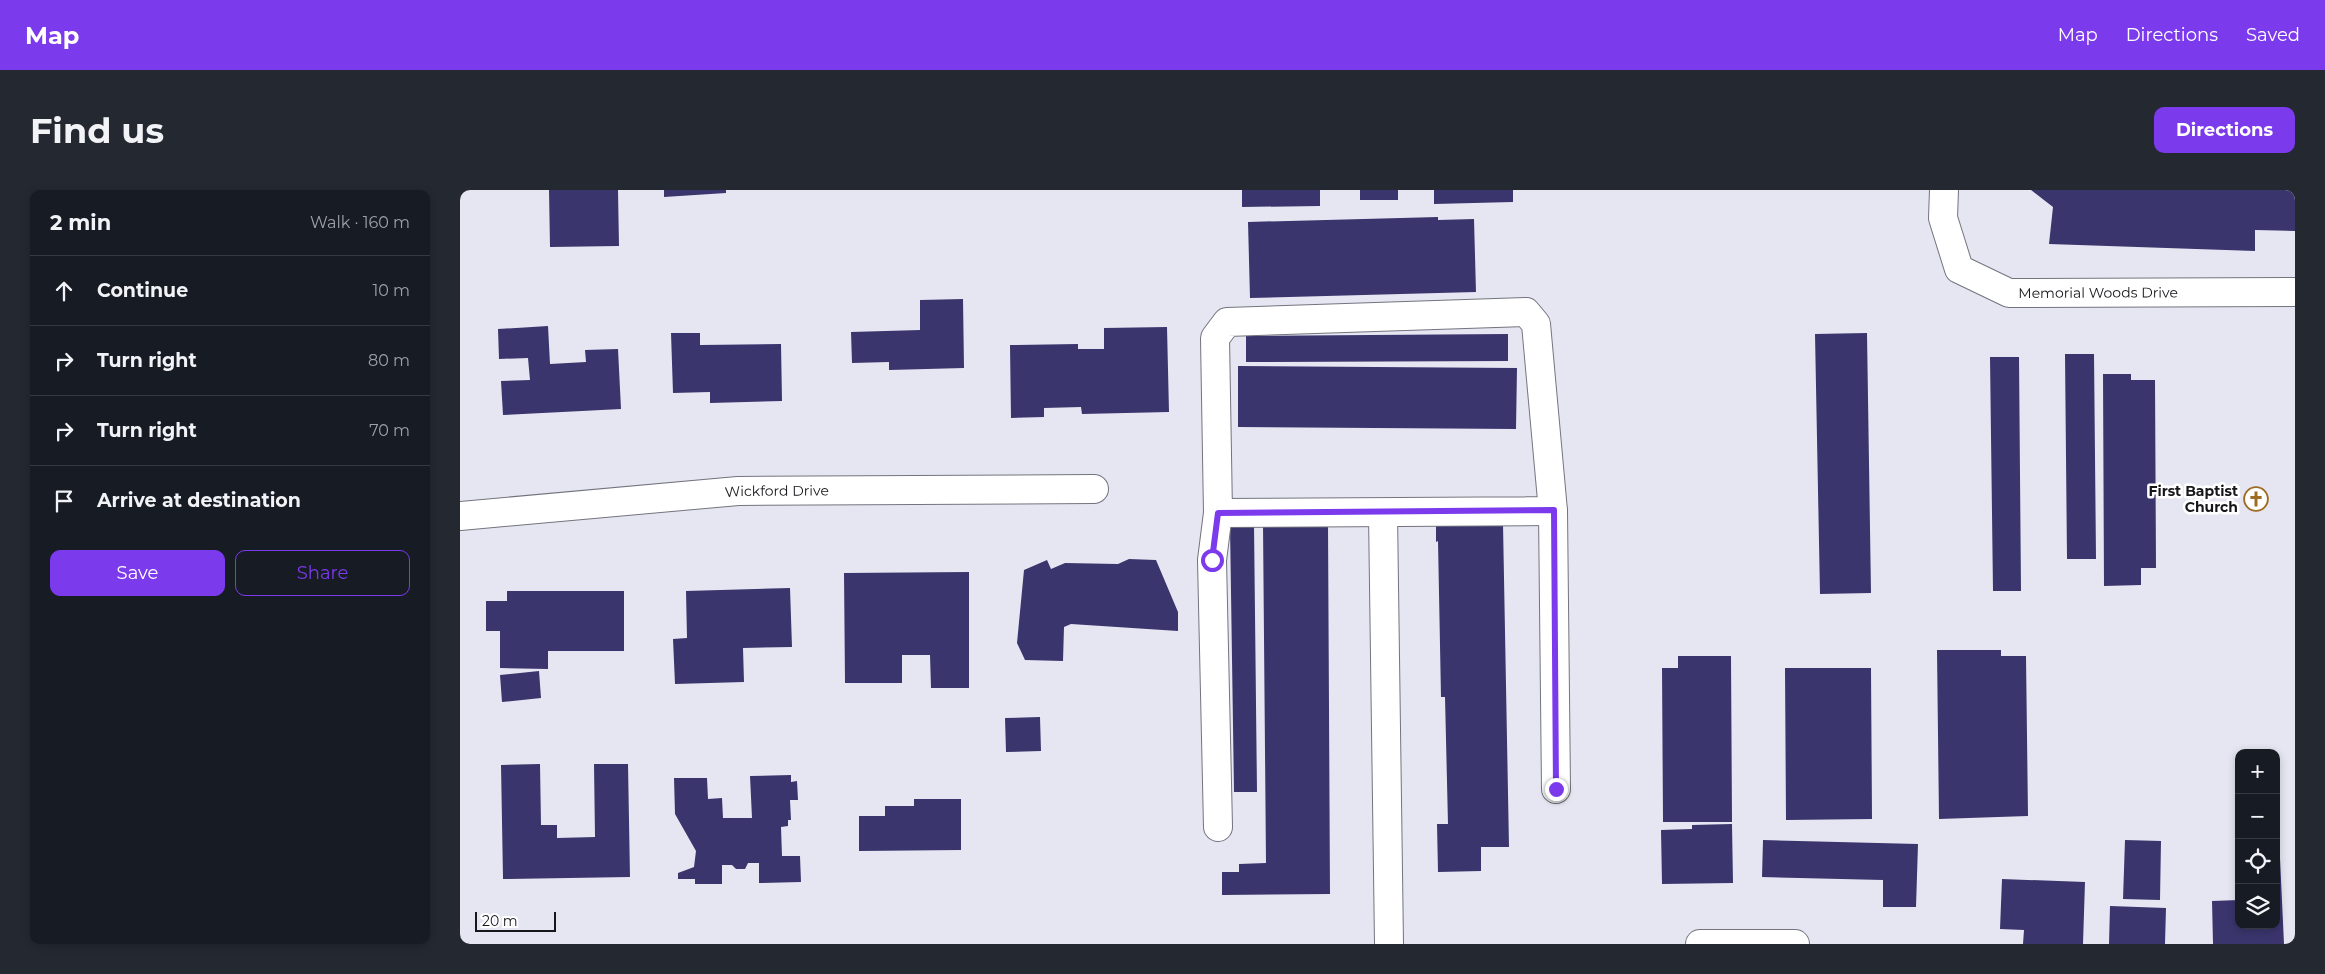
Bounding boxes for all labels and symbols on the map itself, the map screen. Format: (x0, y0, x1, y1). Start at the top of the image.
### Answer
street label: Memorial Woods Drive (2018, 283, 2178, 302)
street label: Wickford Drive (724, 481, 829, 501)
place label: First Baptist Church (2148, 482, 2238, 516)
church icon: First Baptist Church (2243, 486, 2269, 512)
route start (1201, 549, 1224, 572)
route end (1545, 778, 1568, 801)
scale bar (475, 909, 556, 932)

